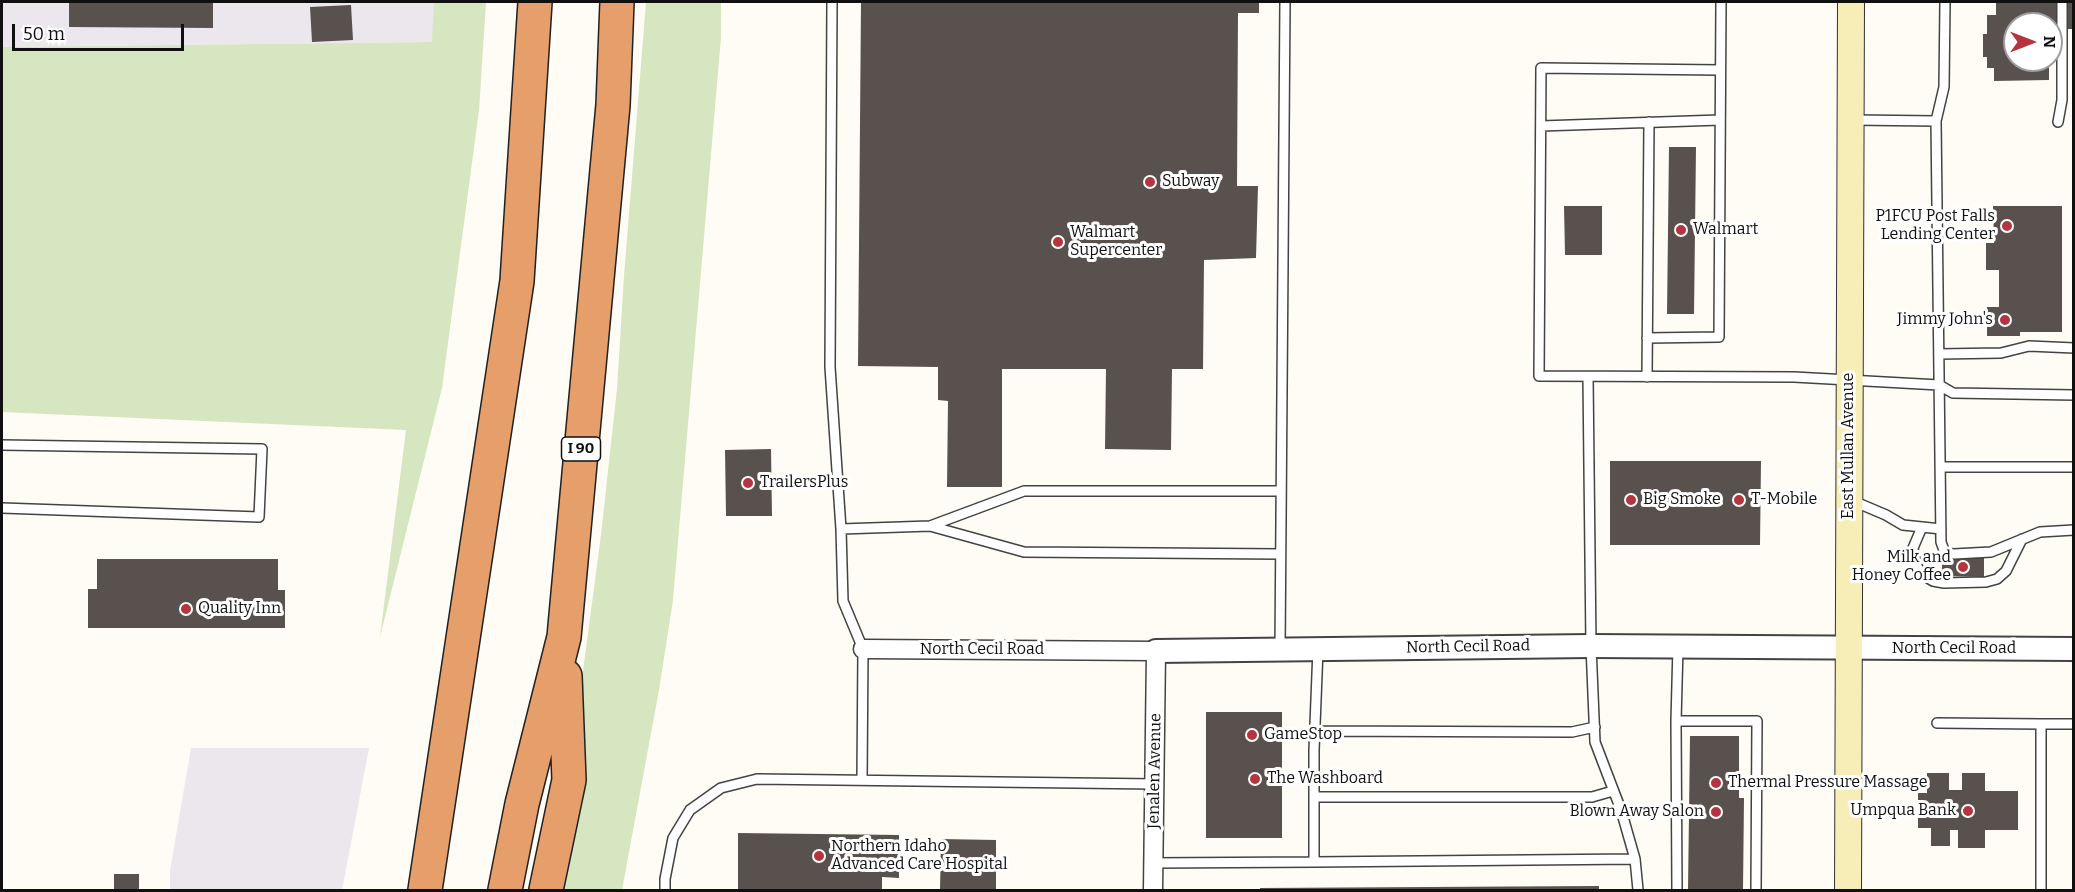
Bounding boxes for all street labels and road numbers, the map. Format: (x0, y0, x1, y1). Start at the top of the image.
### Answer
street label: East Mullan Avenue (1839, 373, 1859, 519)
road number: I 90 (562, 437, 600, 461)
street label: North Cecil Road (1406, 636, 1530, 658)
street label: North Cecil Road (1892, 639, 2016, 659)
street label: North Cecil Road (920, 640, 1044, 660)
street label: Jenalen Avenue (1144, 713, 1166, 829)

